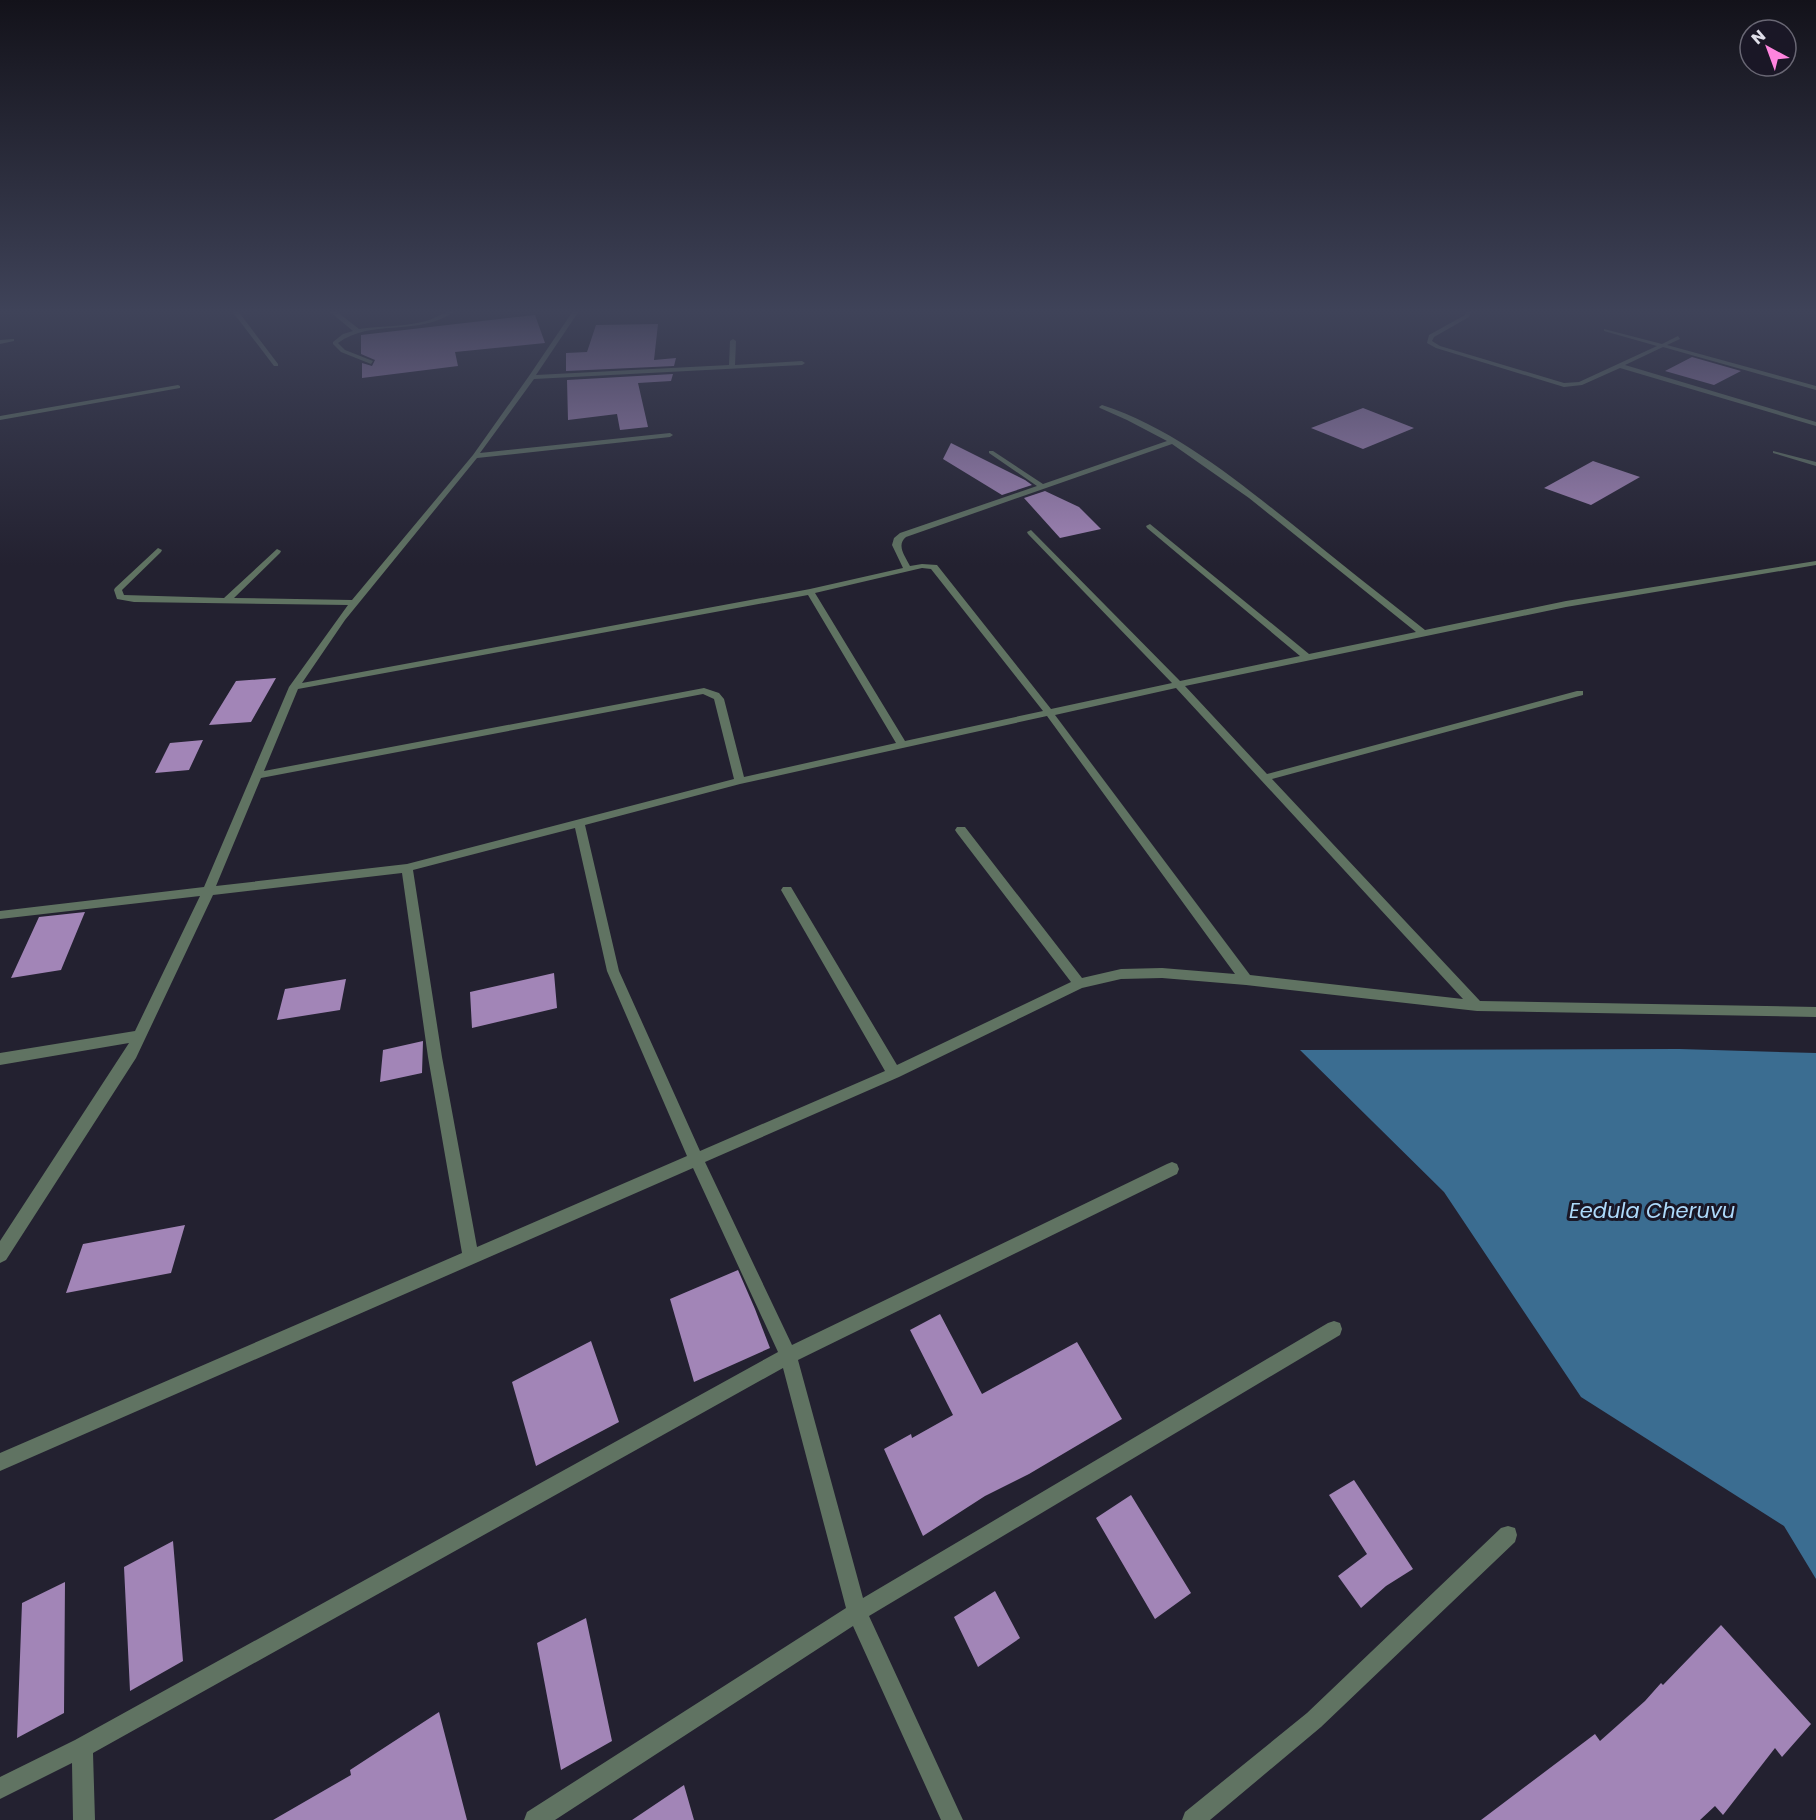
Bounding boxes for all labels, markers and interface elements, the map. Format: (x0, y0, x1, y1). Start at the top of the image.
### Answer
north arrow (1738, 18, 1798, 78)
text: N (1746, 24, 1771, 50)
water label: Eedula Cheruvu (1569, 1196, 1735, 1225)

